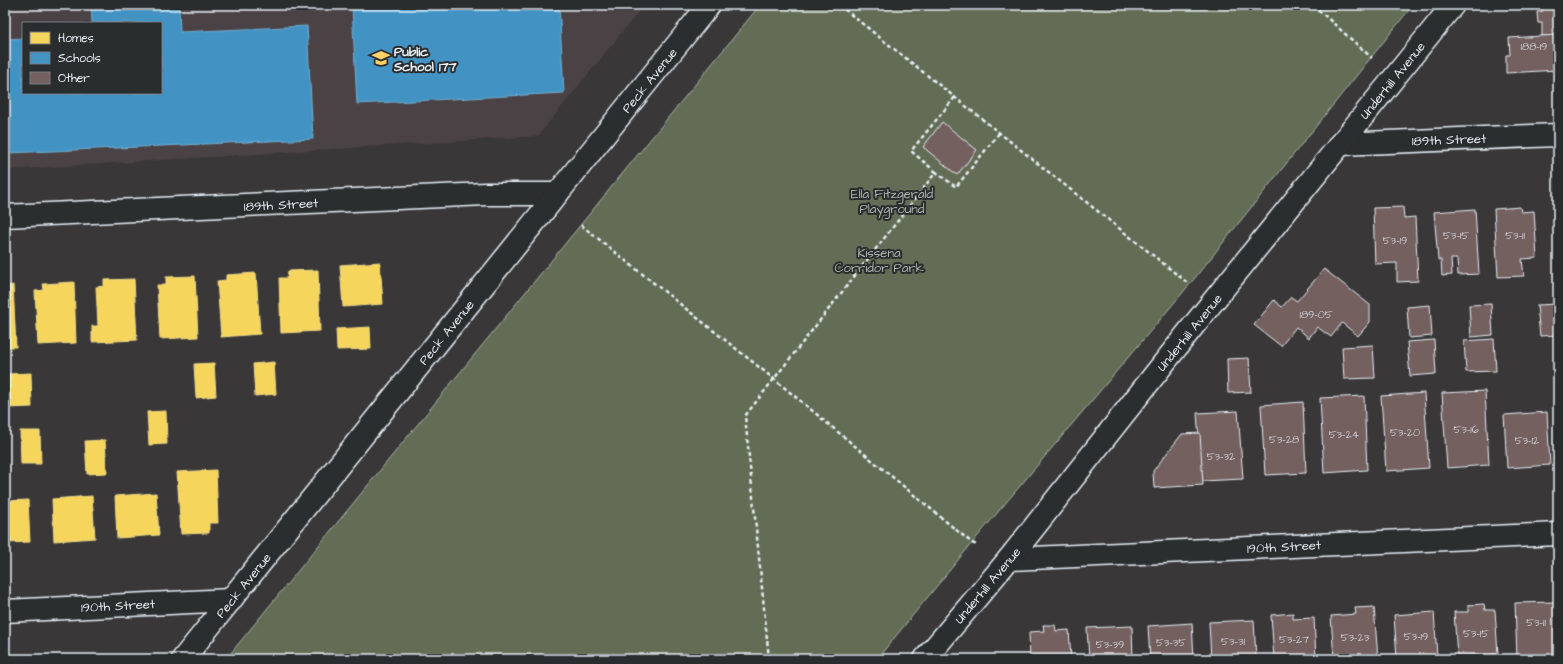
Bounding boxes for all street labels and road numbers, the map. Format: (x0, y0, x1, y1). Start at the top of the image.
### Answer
street label: Underhill Avenue (1356, 38, 1430, 123)
street label: Peck Avenue (618, 44, 682, 117)
street label: 189th Street (1411, 130, 1487, 150)
street label: 189th Street (243, 194, 319, 216)
street label: Underhill Avenue (1153, 290, 1227, 375)
street label: Peck Avenue (415, 296, 479, 369)
street label: 190th Street (1246, 536, 1322, 558)
street label: Underhill Avenue (950, 544, 1025, 628)
street label: Peck Avenue (212, 549, 276, 622)
street label: 190th Street (80, 595, 156, 617)

